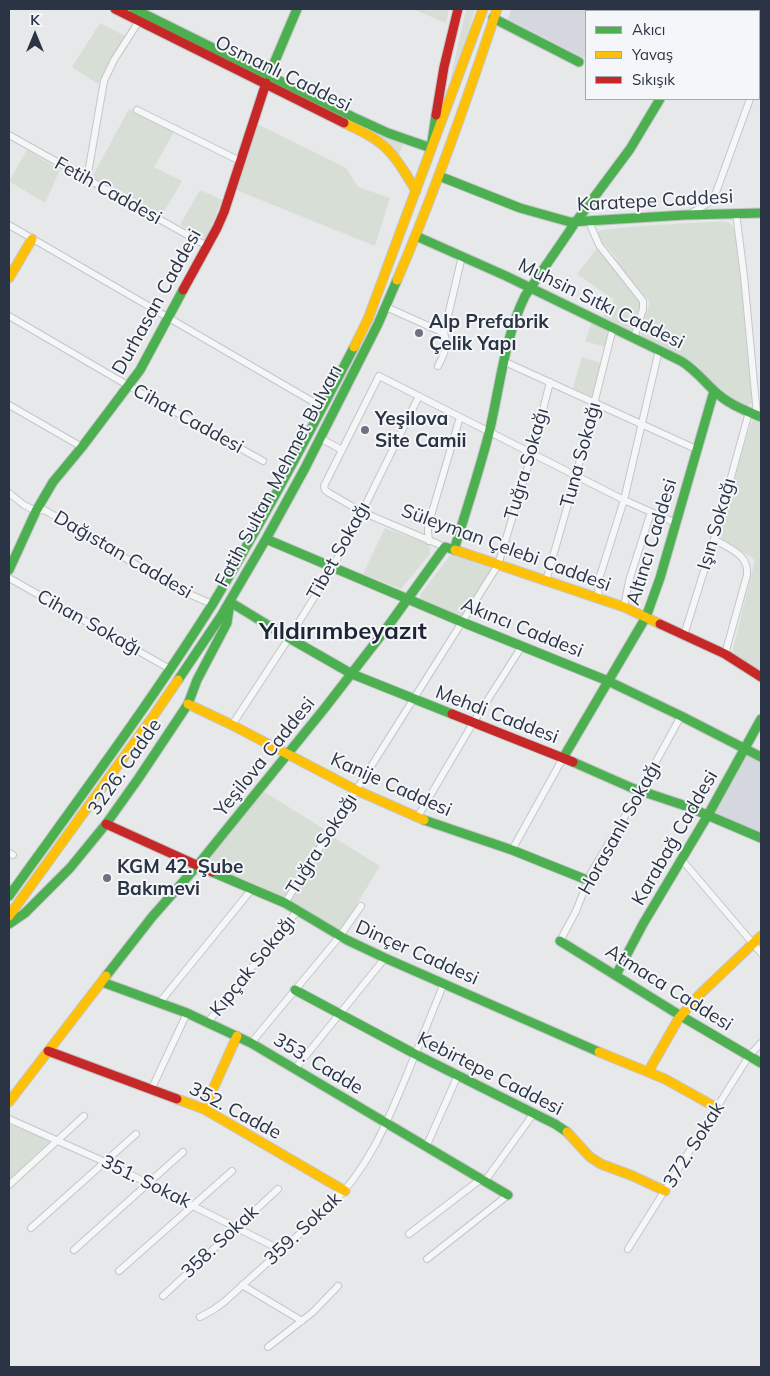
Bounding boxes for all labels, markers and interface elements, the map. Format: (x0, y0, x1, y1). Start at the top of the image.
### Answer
north arrow (10, 10, 60, 60)
legend (585, 10, 760, 100)
text: K (30, 11, 40, 29)
text: Akıcı (632, 20, 665, 39)
street label: Osmanlı Caddesi (211, 31, 355, 117)
text: Yavaş (632, 45, 673, 64)
text: Sıkışık (632, 70, 675, 89)
street label: Fetih Caddesi (50, 152, 166, 230)
street label: Karatepe Caddesi (576, 186, 734, 216)
street label: Durhasan Caddesi (108, 225, 206, 379)
street label: Muhsin Sıtkı Caddesi (514, 254, 688, 354)
place label: Alp Prefabrik Çelik Yapı (429, 311, 549, 355)
marker: Alp Prefabrik Çelik Yapı (413, 327, 425, 339)
street label: Fatih Sultan Mehmet Bulvarı (211, 361, 347, 591)
street label: Cihat Caddesi (129, 379, 247, 459)
street label: Tuna Sokağı (556, 400, 606, 510)
street label: Tuğra Sokağı (500, 405, 554, 523)
place label: Yeşilova Site Camii (375, 408, 466, 452)
marker: Yeşilova Site Camii (359, 424, 371, 436)
street label: Işın Sokağı (693, 475, 741, 573)
street label: Altıncı Caddesi (622, 476, 682, 608)
street label: Tibet Sokağı (303, 498, 375, 604)
street label: Süleyman Çelebi Caddesi (398, 499, 614, 597)
street label: Dağıstan Caddesi (50, 506, 196, 604)
street label: Cihan Sokağı (33, 585, 145, 661)
street label: Akıncı Caddesi (458, 593, 586, 663)
district label: Yıldırımbeyazıt (259, 618, 427, 646)
street label: Mehdi Caddesi (432, 681, 562, 749)
street label: Yeşilova Caddesi (210, 693, 320, 821)
street label: 3226. Cadde (84, 715, 166, 819)
street label: Kanije Caddesi (327, 748, 455, 822)
street label: Horasanlı Sokağı (574, 757, 666, 899)
street label: Karabağ Caddesi (627, 766, 723, 910)
street label: Tuğra Sokağı (282, 789, 362, 899)
place label: KGM 42. Şube Bakımevi (117, 856, 243, 900)
marker: KGM 42. Şube Bakımevi (101, 872, 113, 884)
street label: Kıpçak Sokağı (205, 911, 301, 1021)
street label: Dinçer Caddesi (352, 916, 482, 990)
street label: Atmaca Caddesi (601, 940, 737, 1036)
street label: Kebirtepe Caddesi (413, 1027, 567, 1121)
street label: 353. Cadde (269, 1028, 367, 1100)
street label: 352. Cadde (185, 1077, 285, 1145)
street label: 372. Sokak (659, 1098, 729, 1192)
street label: 351. Sokak (97, 1150, 195, 1214)
street label: 359. Sokak (260, 1188, 346, 1270)
street label: 358. Sokak (177, 1201, 263, 1283)

